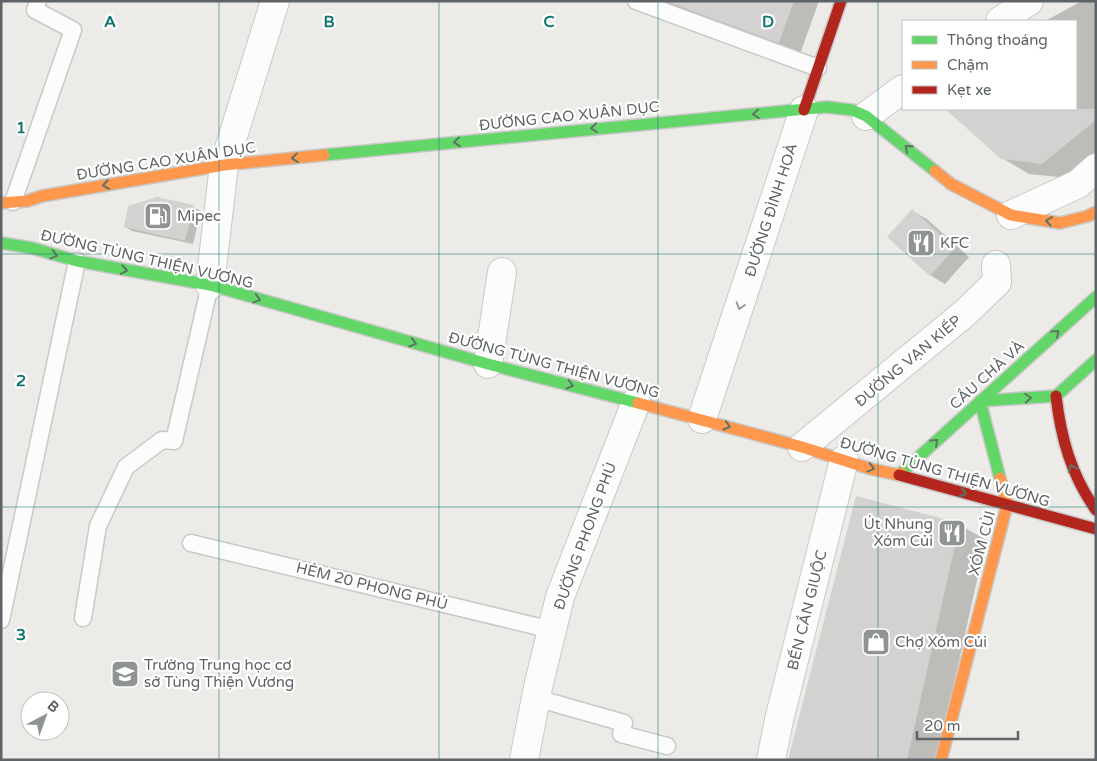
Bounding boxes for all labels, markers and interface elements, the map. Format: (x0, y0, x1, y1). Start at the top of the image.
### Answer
text: A (104, 12, 116, 32)
text: B (323, 12, 335, 32)
text: C (543, 12, 555, 32)
text: D (762, 12, 774, 32)
legend (902, 20, 1077, 110)
text: Thông thoáng (947, 31, 1048, 49)
text: Chậm (947, 56, 989, 74)
text: Kẹt xe (947, 81, 992, 99)
street label: ĐƯỜNG CAO XUÂN DỤC (478, 98, 660, 134)
one-way arrow (751, 108, 759, 119)
text: 1 (16, 118, 26, 138)
one-way arrow (590, 123, 598, 134)
one-way arrow (452, 136, 460, 147)
street label: ĐƯỜNG CAO XUÂN DỤC (75, 138, 257, 184)
street label: ĐƯỜNG ĐÌNH HOÀ (741, 141, 801, 279)
one-way arrow (905, 145, 914, 154)
one-way arrow (291, 152, 299, 163)
one-way arrow (102, 180, 111, 190)
fuel station icon: Mipec (143, 201, 173, 231)
place label: Mipec (177, 207, 221, 225)
one-way arrow (1045, 217, 1054, 227)
street label: ĐƯỜNG TÙNG THIỆN VƯƠNG (39, 226, 255, 292)
restaurant icon: KFC (906, 228, 936, 258)
place label: KFC (940, 234, 969, 252)
one-way arrow (50, 249, 58, 259)
one-way arrow (120, 264, 129, 274)
one-way arrow (252, 293, 260, 303)
one-way arrow (735, 302, 745, 310)
street label: ĐƯỜNG VẠN KIẾP (851, 311, 965, 411)
street label: ĐƯỜNG TÙNG THIỆN VƯƠNG (447, 328, 661, 402)
one-way arrow (1050, 330, 1059, 339)
street label: CẦU CHÀ VÀ (945, 336, 1028, 413)
one-way arrow (409, 337, 418, 348)
text: 2 (16, 371, 26, 391)
one-way arrow (566, 379, 575, 390)
one-way arrow (1025, 393, 1033, 404)
one-way arrow (723, 421, 731, 431)
street label: ĐƯỜNG TÙNG THIỆN VƯƠNG (838, 433, 1052, 511)
one-way arrow (930, 439, 939, 448)
street label: ĐƯỜNG PHONG PHÚ (550, 460, 620, 612)
one-way arrow (867, 463, 875, 473)
one-way arrow (1067, 464, 1078, 473)
one-way arrow (958, 487, 966, 497)
street label: XÓM CỦI (965, 509, 999, 577)
place label: Út Nhung Xóm Củi (863, 515, 933, 550)
restaurant icon: Út Nhung Xóm Củi (937, 518, 967, 548)
street label: BẾN CẦN GIUỘC (782, 548, 831, 672)
street label: HẺM 20 PHONG PHÚ (294, 558, 450, 614)
text: 3 (16, 625, 26, 645)
shop icon: Chợ Xóm Củi (861, 627, 891, 657)
place label: Chợ Xóm Củi (895, 633, 987, 651)
place label: Trường Trung học cơ sở Tùng Thiện Vương (144, 656, 294, 691)
school or university icon: Trường Trung học cơ sở Tùng Thiện Vương (110, 659, 140, 689)
north arrow (20, 691, 70, 741)
text: B (44, 697, 63, 716)
scale bar (917, 708, 1018, 740)
text: 20 m (924, 717, 961, 735)

